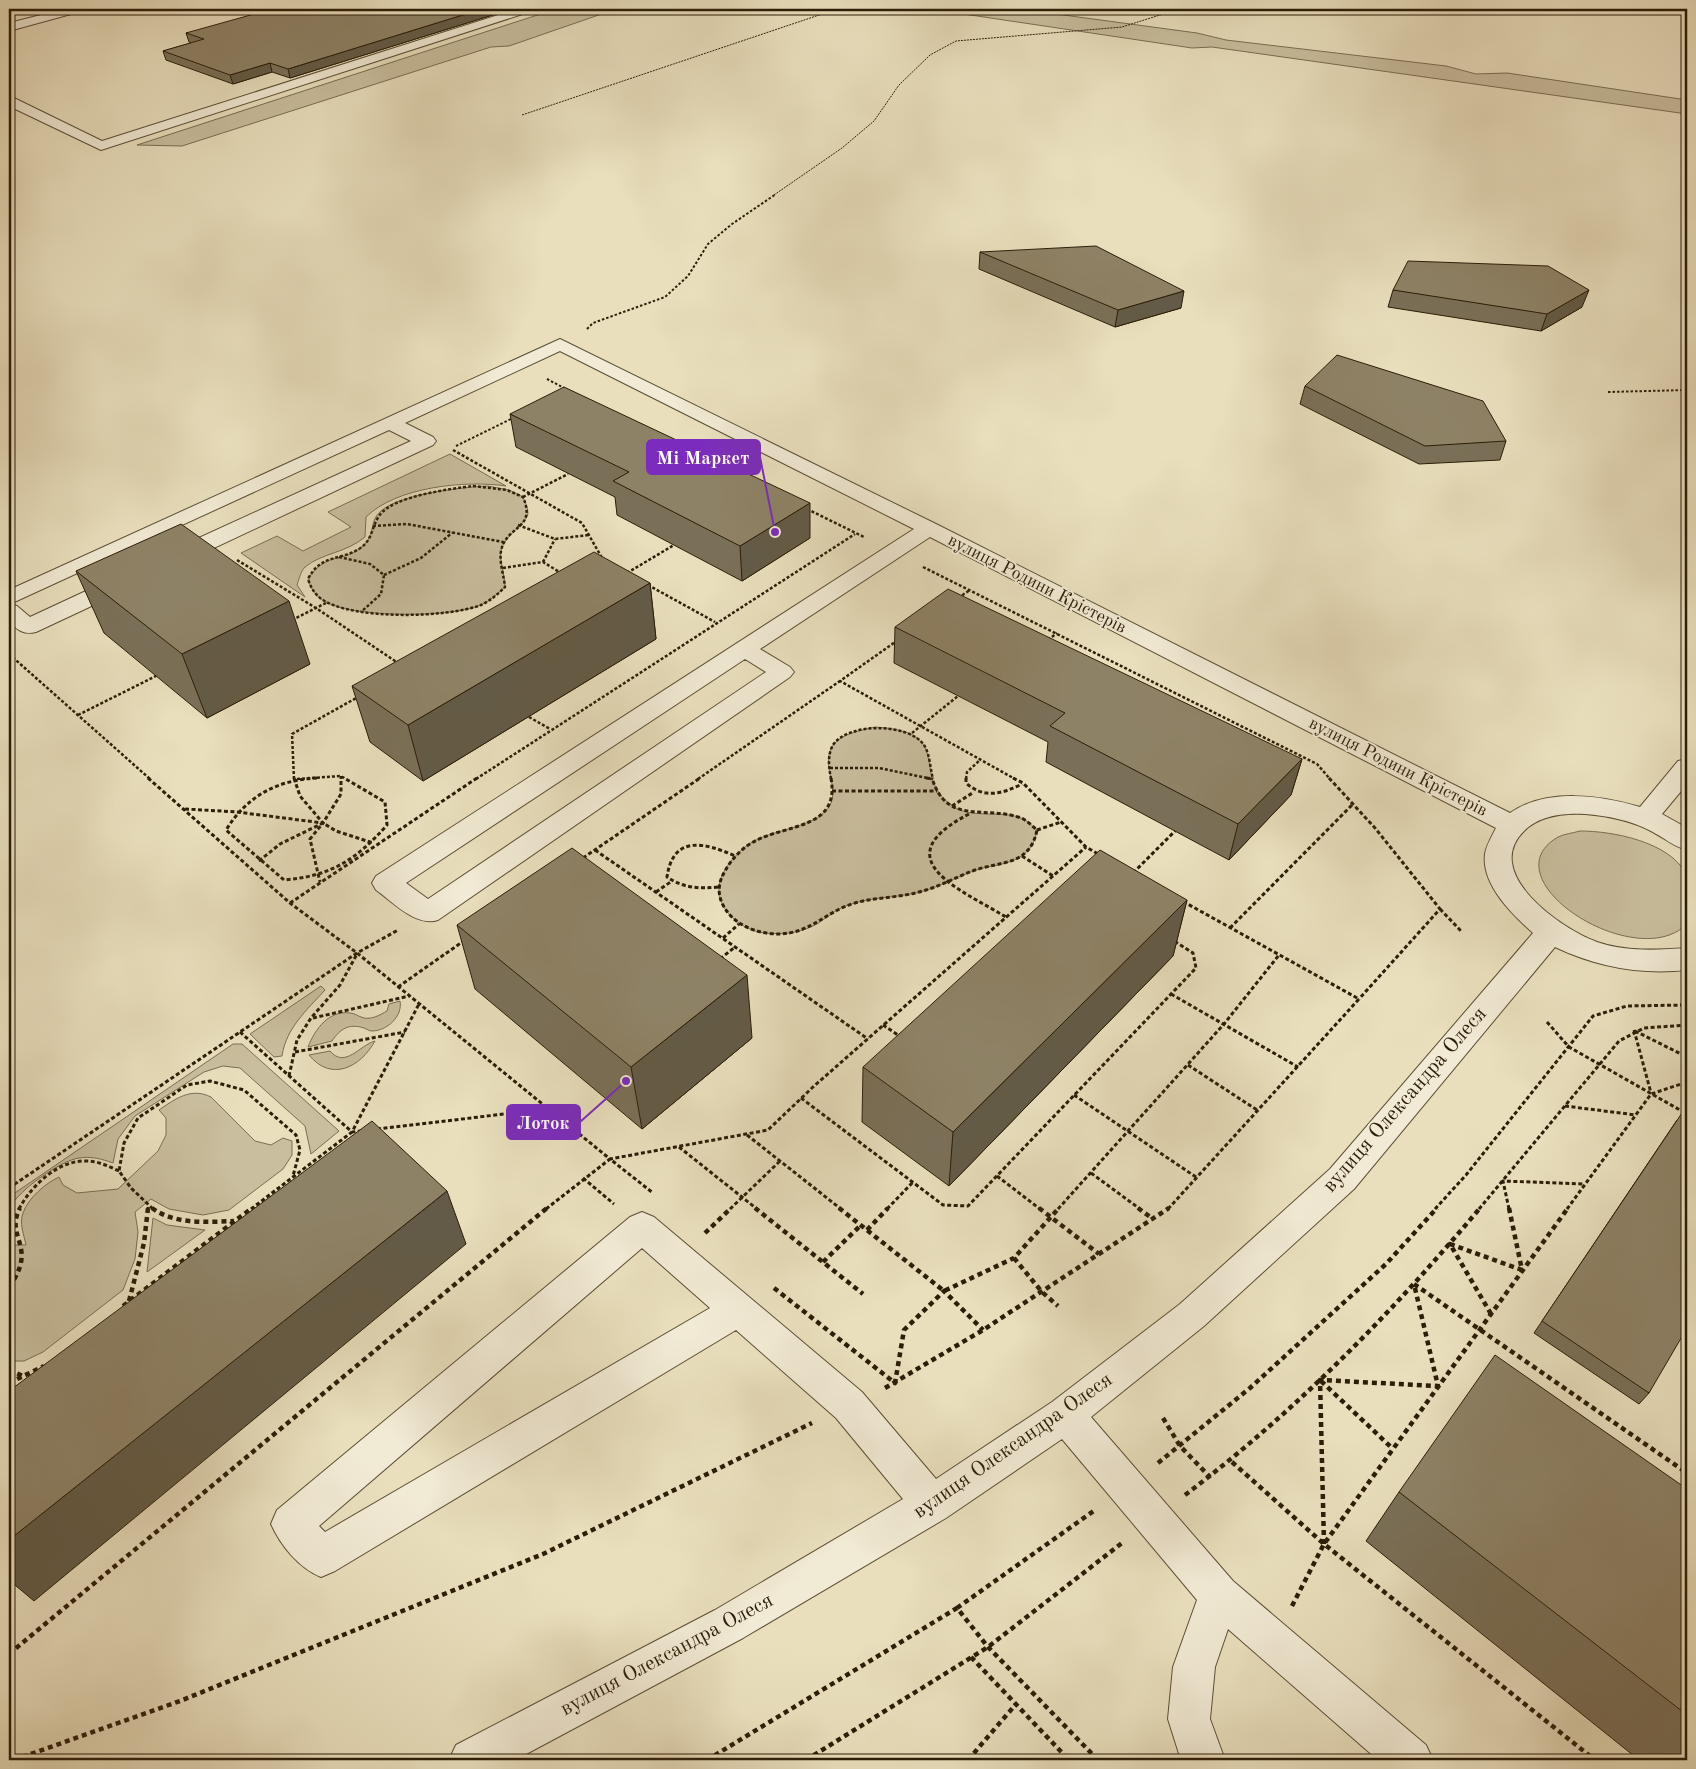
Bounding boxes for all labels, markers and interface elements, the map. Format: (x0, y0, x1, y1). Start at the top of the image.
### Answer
callout: Мі Маркет (647, 440, 760, 474)
text: Мі Маркет (657, 450, 749, 469)
street label: вулиця Родини Крістерів (945, 531, 1129, 637)
street label: вулиця Родини Крістерів (1306, 714, 1490, 820)
street label: вулиця Олександра Олеся (1319, 1003, 1491, 1197)
callout: Лоток (507, 1105, 580, 1139)
text: Лоток (516, 1115, 570, 1134)
street label: вулиця Олександра Олеся (910, 1369, 1116, 1523)
street label: вулиця Олександра Олеся (557, 1590, 777, 1720)

